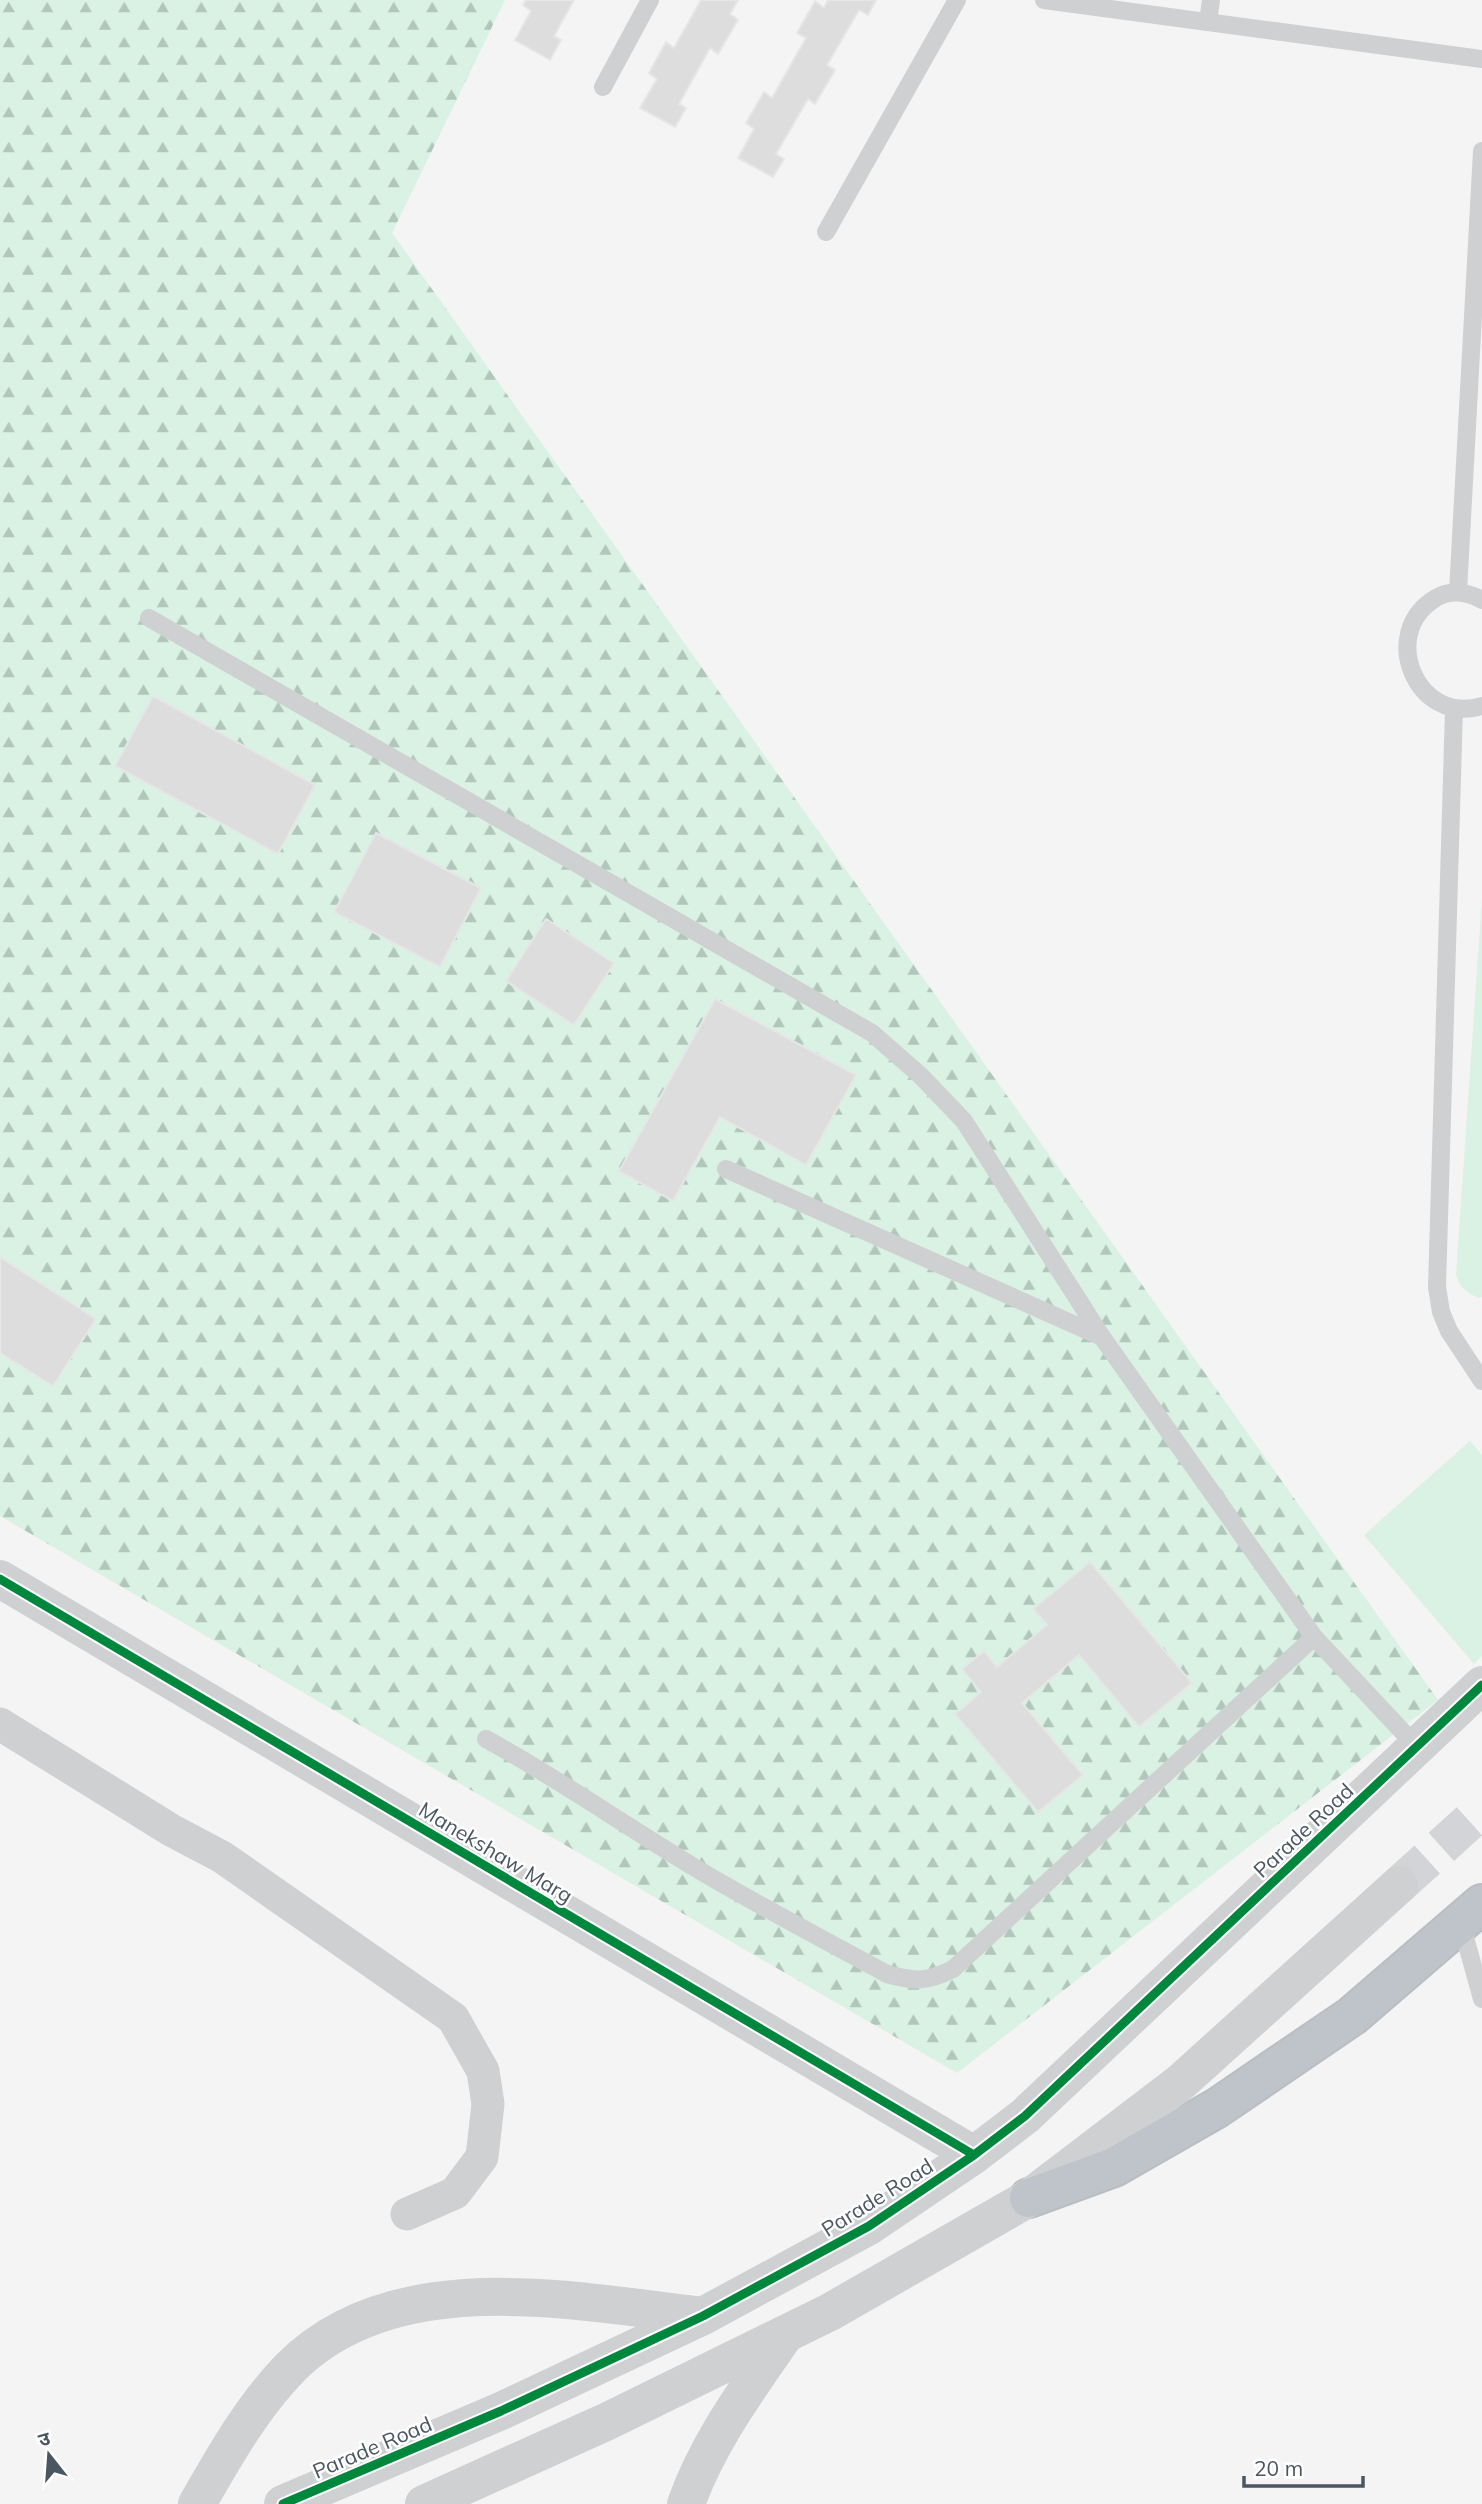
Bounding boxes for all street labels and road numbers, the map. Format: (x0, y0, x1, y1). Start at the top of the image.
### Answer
street label: Parade Road (1248, 1777, 1358, 1883)
street label: Manekshaw Marg (414, 1796, 578, 1908)
street label: Parade Road (816, 2152, 938, 2242)
street label: Parade Road (309, 2410, 435, 2484)

